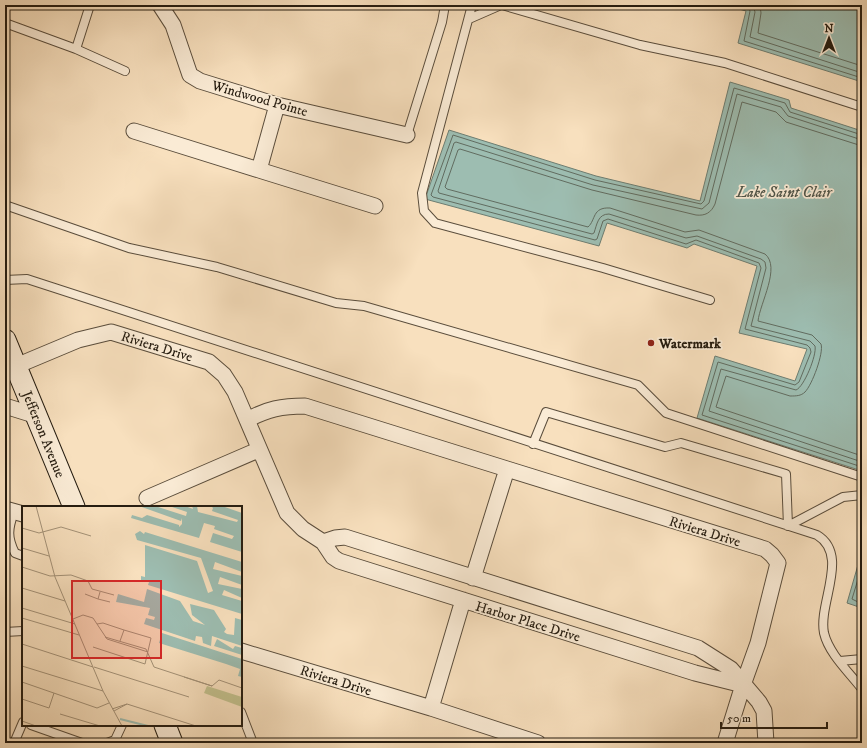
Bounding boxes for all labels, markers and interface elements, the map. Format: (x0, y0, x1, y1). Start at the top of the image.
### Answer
north arrow (809, 18, 849, 58)
text: N (824, 22, 834, 36)
street label: Windwood Pointe (209, 76, 310, 121)
water label: Lake Saint Clair (735, 183, 833, 202)
street label: Riviera Drive (119, 328, 195, 366)
place label: Watermark (658, 335, 722, 353)
marker: Watermark (646, 338, 656, 348)
street label: Jefferson Avenue (17, 386, 69, 481)
inset map (22, 506, 242, 726)
street label: Riviera Drive (667, 513, 743, 551)
street label: Harbor Place Drive (473, 597, 582, 647)
street label: Riviera Drive (298, 662, 374, 700)
scale bar (721, 704, 827, 730)
text: 50 m (727, 711, 751, 726)

